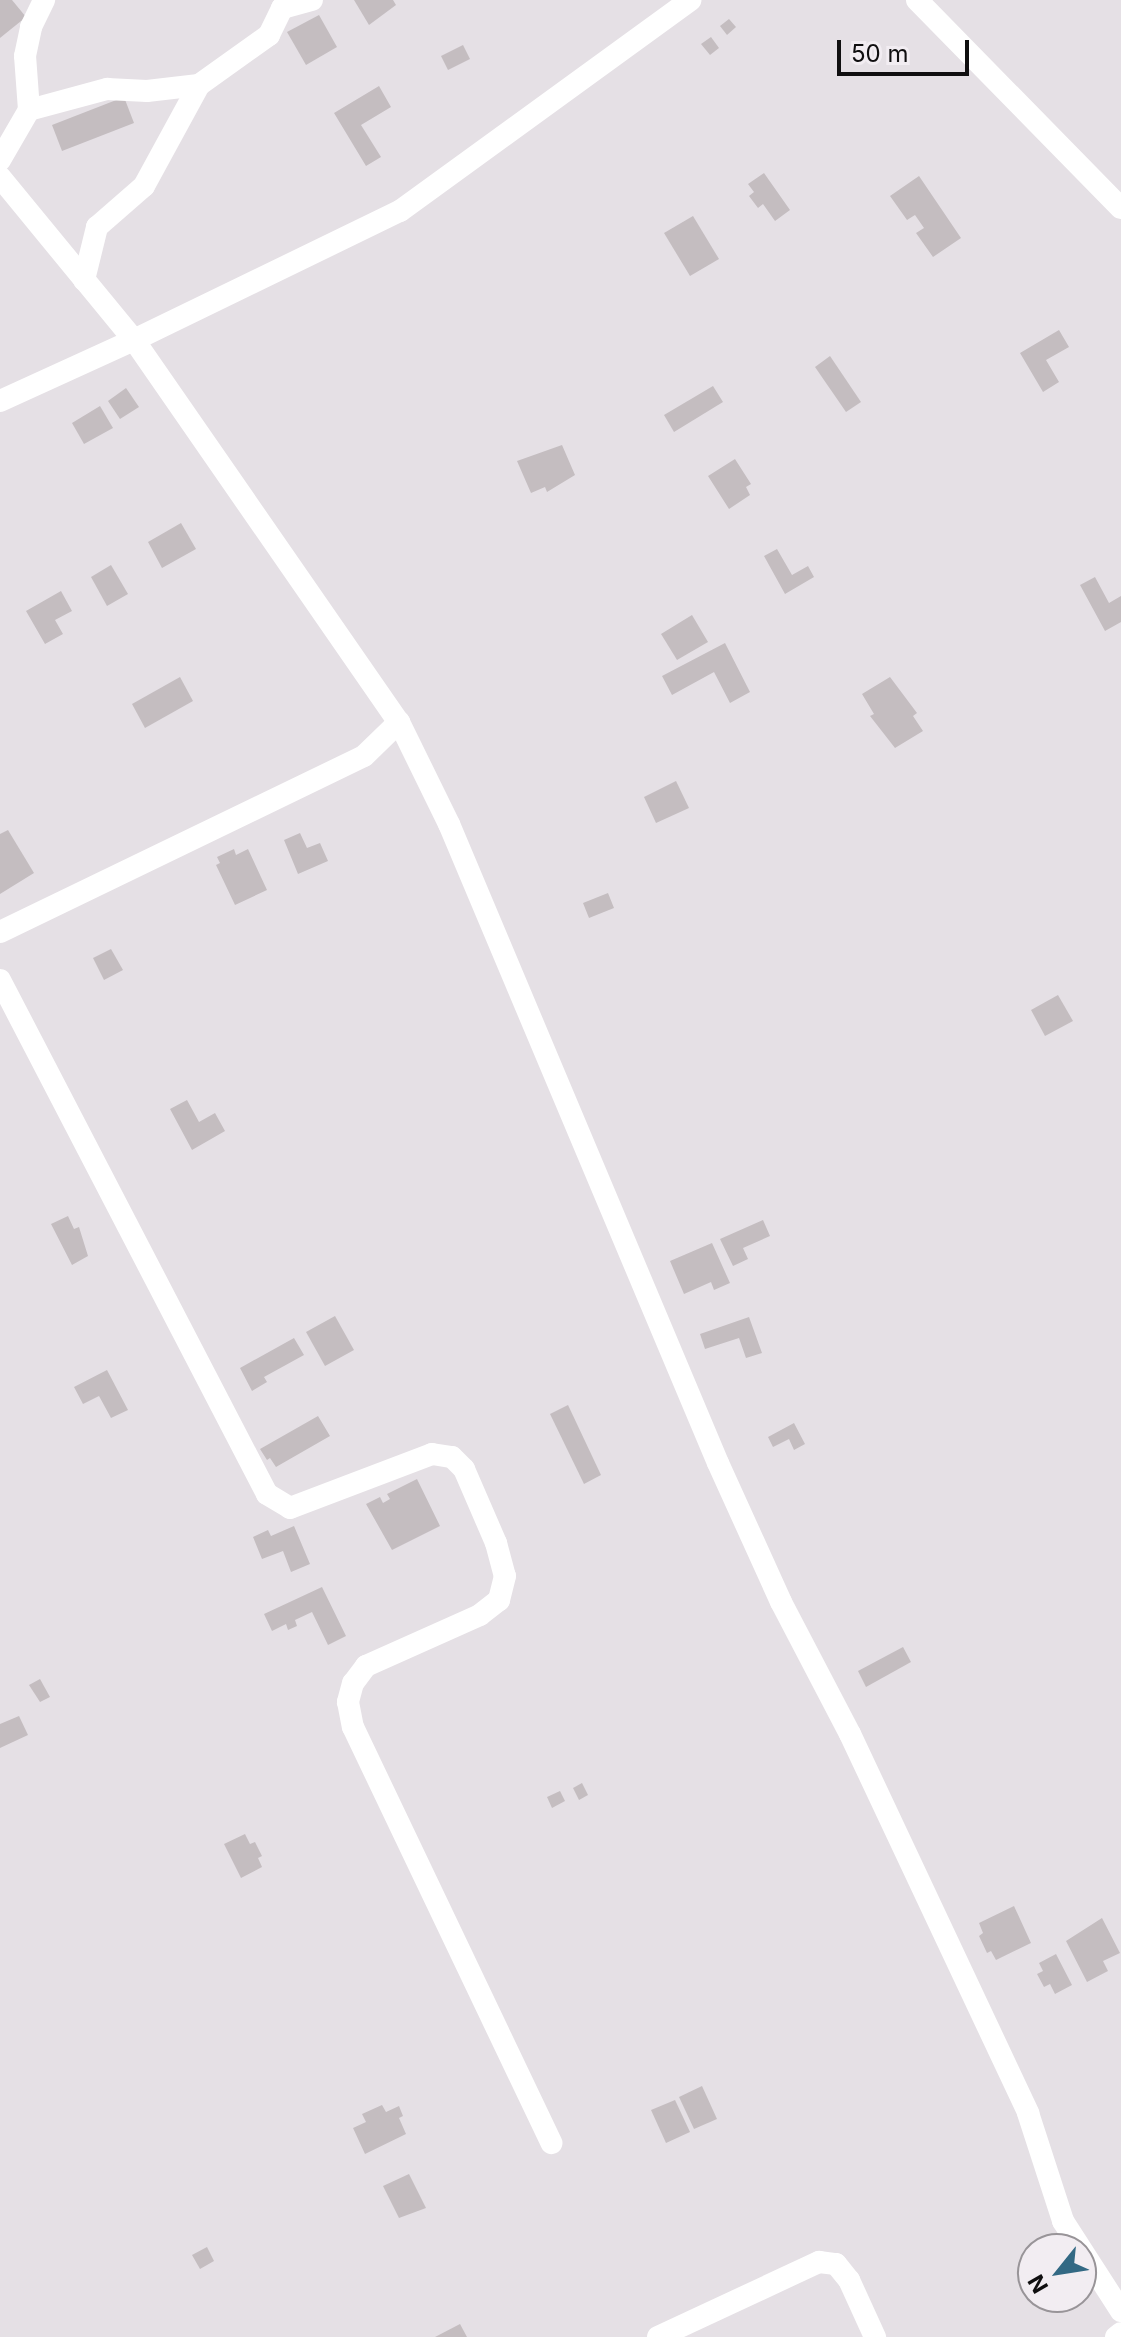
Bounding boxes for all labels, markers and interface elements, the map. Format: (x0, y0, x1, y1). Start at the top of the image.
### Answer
scale bar (841, 24, 973, 74)
text: 50 m (851, 39, 909, 68)
north arrow (1017, 2233, 1097, 2313)
text: N (1022, 2270, 1053, 2298)

